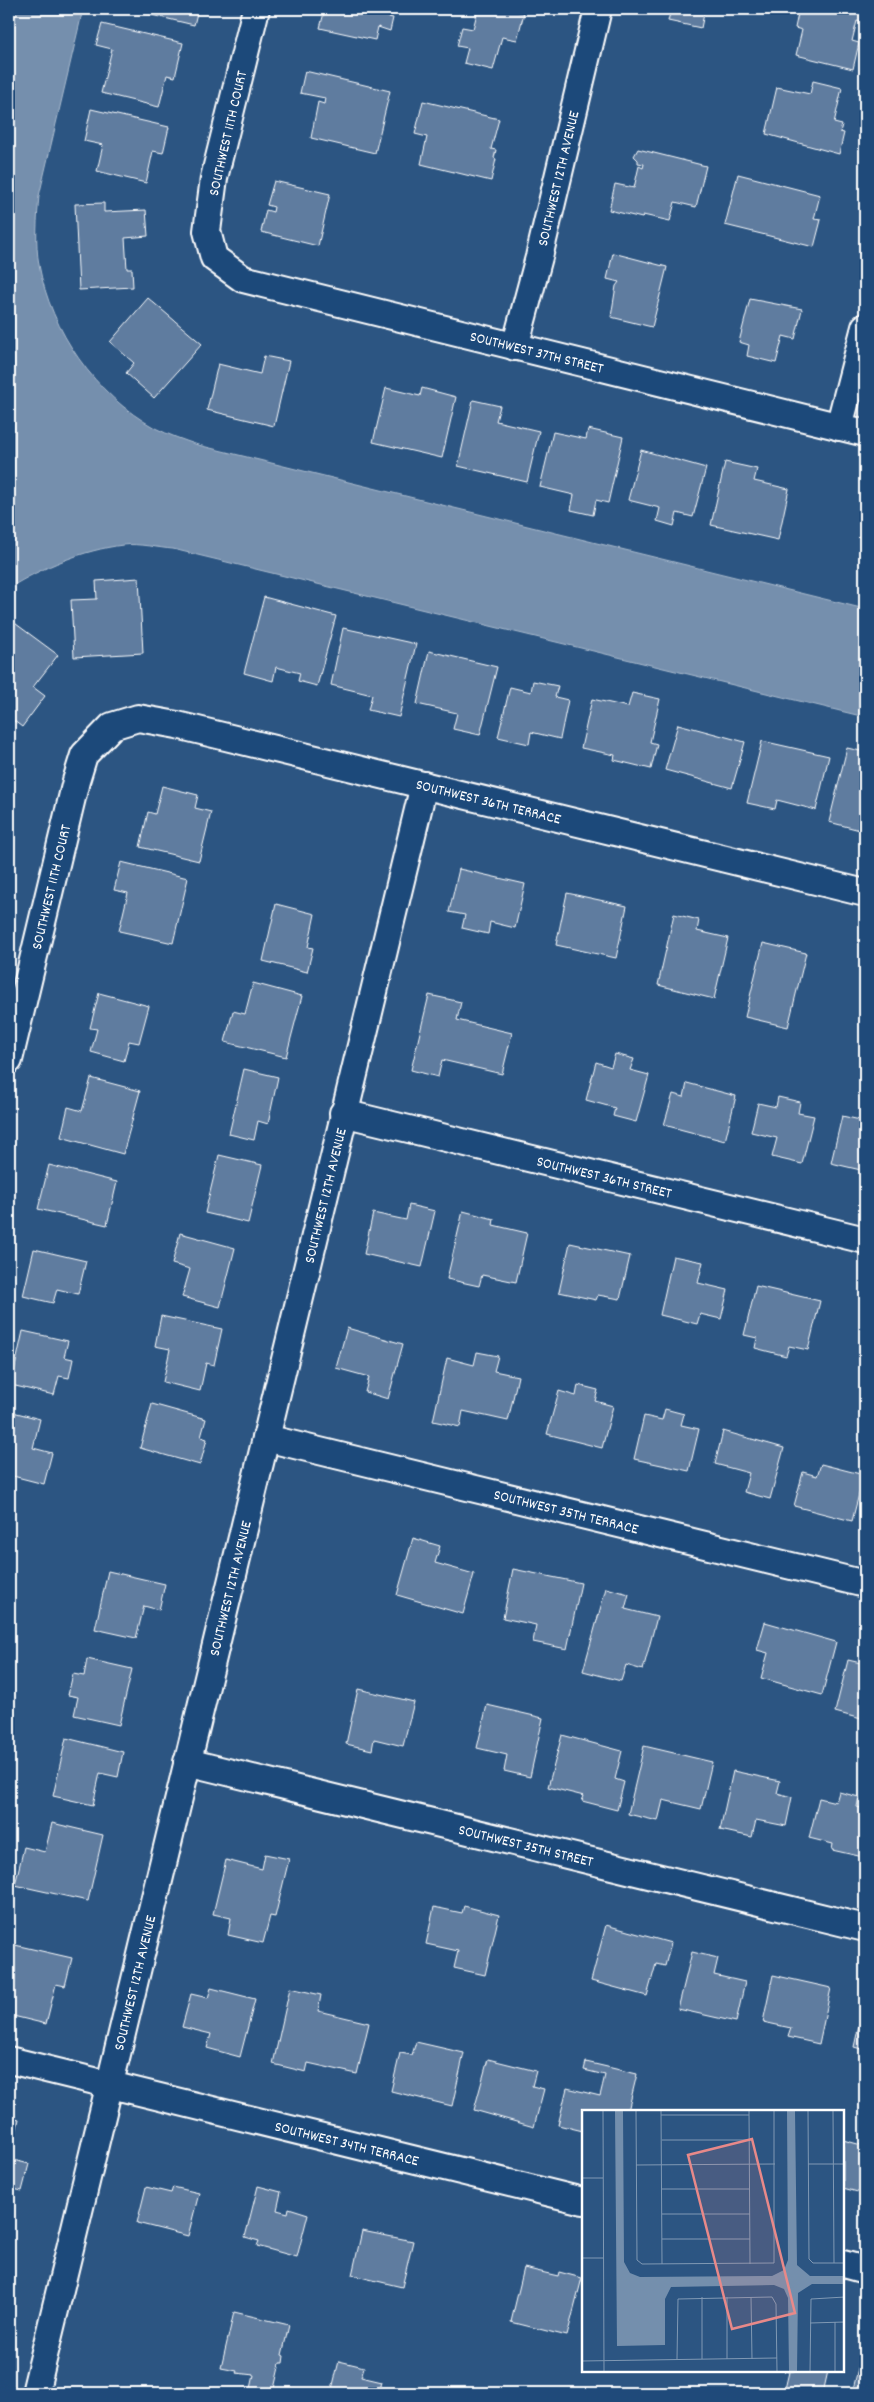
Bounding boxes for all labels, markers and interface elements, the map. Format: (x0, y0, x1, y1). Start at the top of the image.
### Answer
street label: SOUTHWEST 11TH COURT (204, 69, 254, 198)
street label: SOUTHWEST 12TH AVENUE (533, 109, 586, 249)
street label: SOUTHWEST 37TH STREET (467, 327, 605, 381)
street label: SOUTHWEST 36TH TERRACE (413, 775, 563, 831)
street label: SOUTHWEST 11TH COURT (27, 823, 78, 952)
street label: SOUTHWEST 12TH AVENUE (300, 1126, 354, 1266)
street label: SOUTHWEST 36TH STREET (534, 1151, 674, 1206)
street label: SOUTHWEST 35TH TERRACE (491, 1485, 641, 1541)
street label: SOUTHWEST 12TH AVENUE (205, 1519, 259, 1659)
street label: SOUTHWEST 35TH STREET (456, 1820, 595, 1874)
street label: SOUTHWEST 12TH AVENUE (109, 1913, 163, 2053)
inset map (582, 2110, 844, 2372)
street label: SOUTHWEST 34TH TERRACE (272, 2117, 421, 2173)

